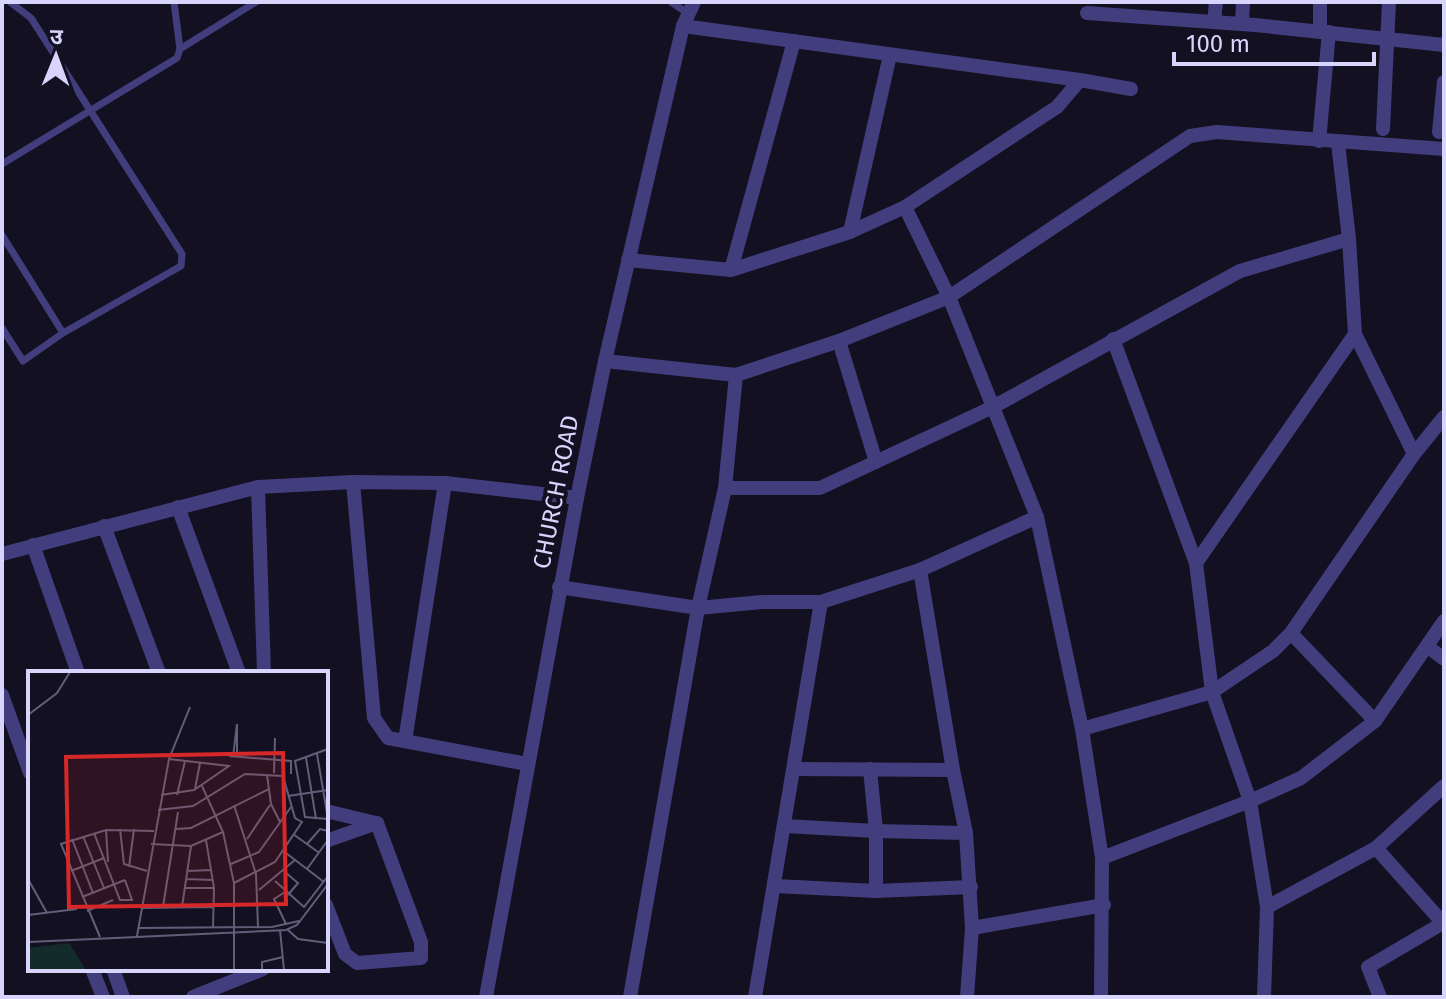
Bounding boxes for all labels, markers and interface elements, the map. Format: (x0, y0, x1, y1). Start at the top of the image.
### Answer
north arrow (16, 16, 96, 96)
scale bar (1174, 16, 1374, 66)
text: उ (50, 23, 64, 50)
text: 100 m (1186, 30, 1250, 58)
street label: CHURCH ROAD (527, 413, 585, 571)
inset map (28, 671, 328, 971)

